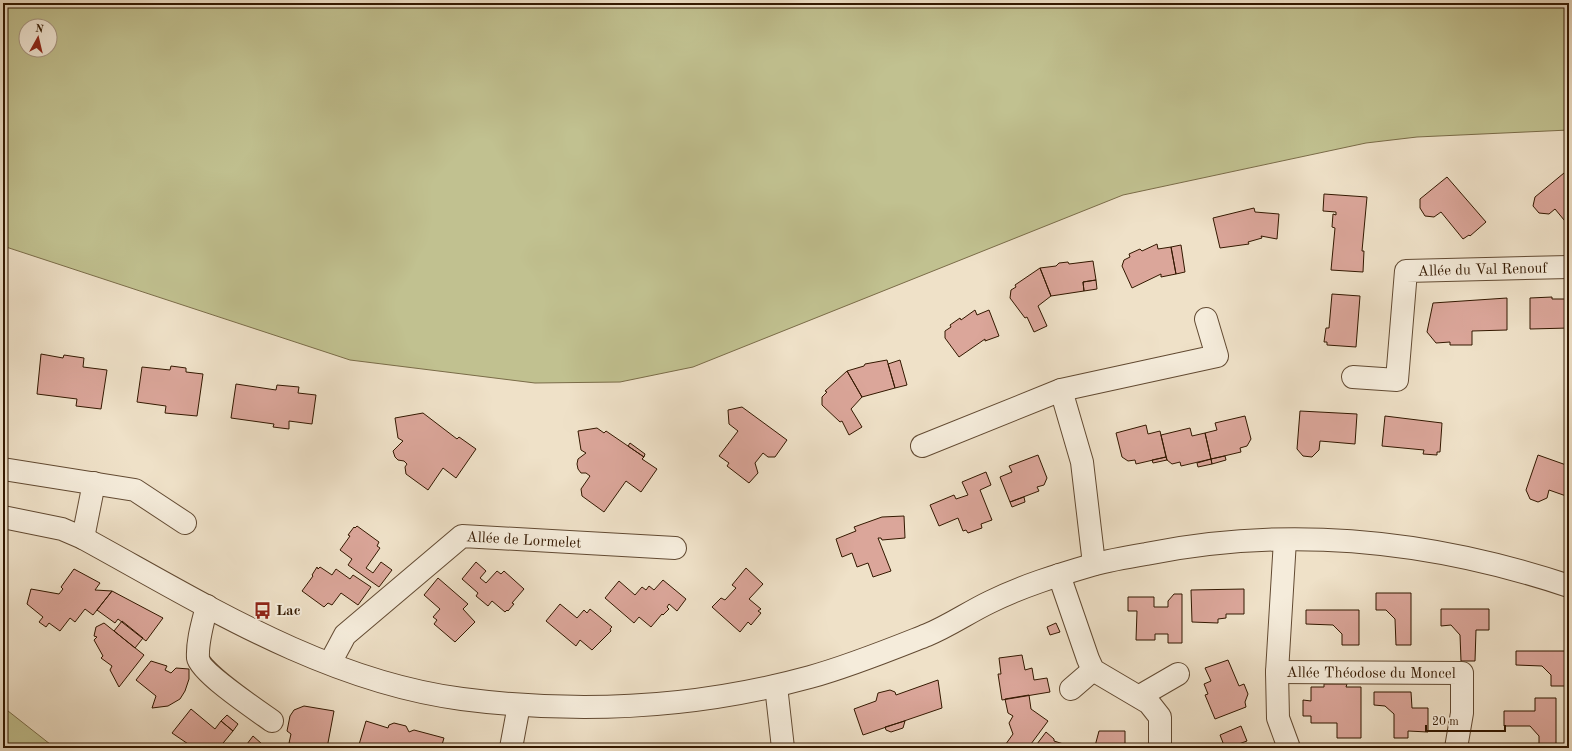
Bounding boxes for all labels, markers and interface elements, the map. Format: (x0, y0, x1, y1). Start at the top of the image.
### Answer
north arrow (18, 18, 58, 58)
text: N (34, 24, 45, 36)
street label: Allée du Val Renouf (1417, 262, 1549, 280)
street label: Allée de Lormelet (466, 530, 582, 552)
bus stop icon: Lac (253, 600, 273, 620)
place label: Lac (276, 604, 301, 619)
street label: Allée Théodose du Moncel (1286, 666, 1456, 682)
scale bar (1426, 707, 1505, 733)
text: 20 m (1432, 716, 1459, 728)

